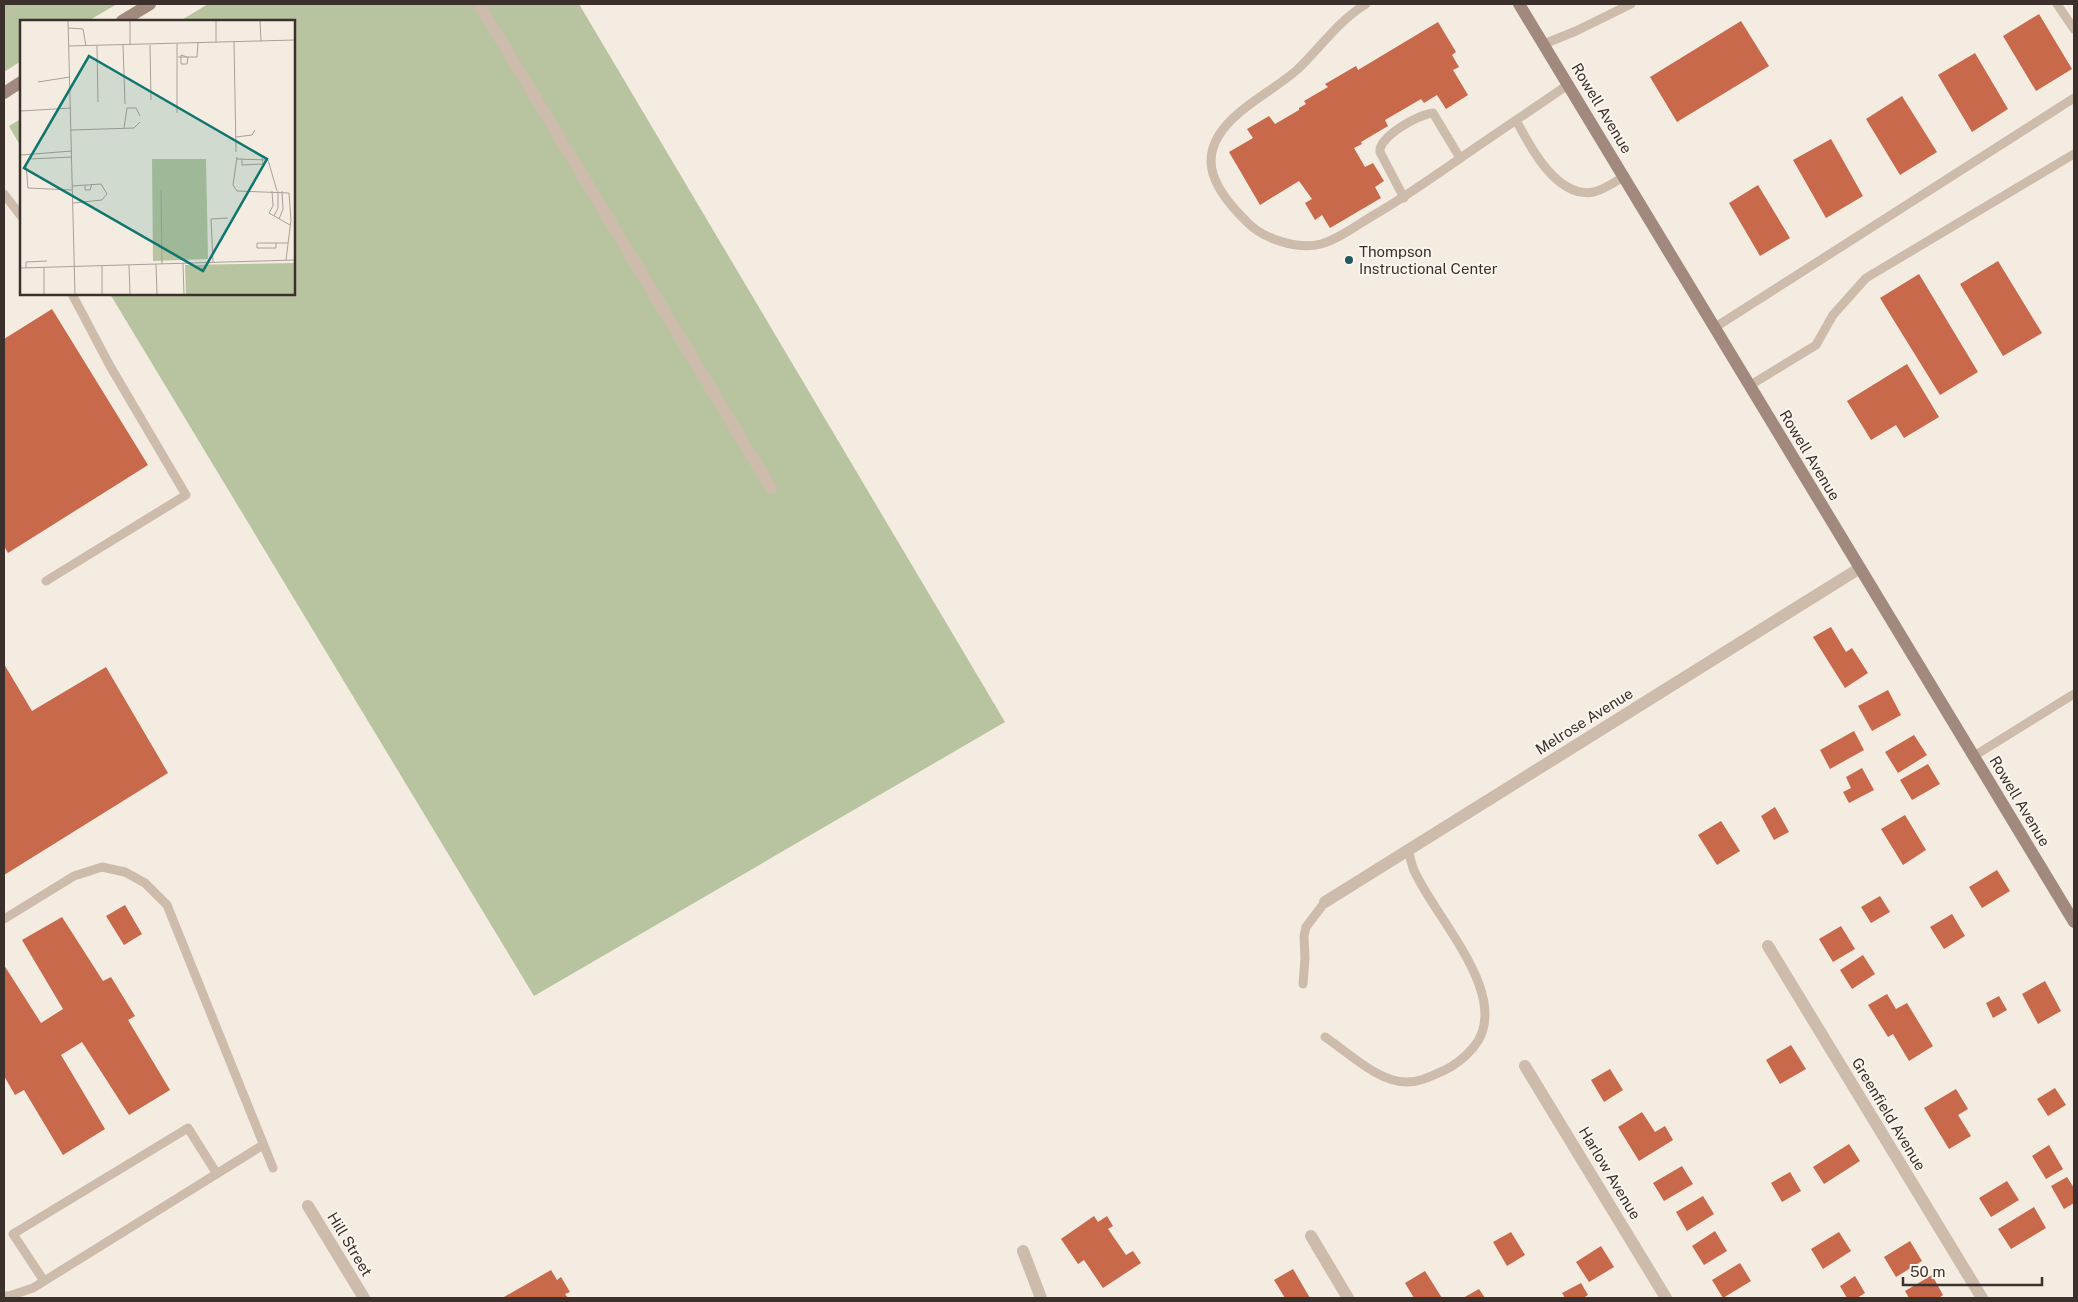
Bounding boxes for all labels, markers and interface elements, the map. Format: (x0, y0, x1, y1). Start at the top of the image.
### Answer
inset map (20, 20, 295, 295)
street label: Rowell Avenue (1568, 60, 1636, 156)
place label: Thompson Instructional Center (1359, 243, 1498, 277)
marker: Thompson Instructional Center (1343, 254, 1355, 266)
street label: Rowell Avenue (1776, 407, 1844, 503)
street label: Melrose Avenue (1532, 684, 1636, 758)
street label: Rowell Avenue (1986, 753, 2054, 849)
street label: Greenfield Avenue (1849, 1055, 1929, 1173)
street label: Harlow Avenue (1576, 1124, 1644, 1222)
street label: Hill Street (324, 1209, 376, 1279)
scale bar (1903, 1254, 2042, 1286)
text: 50 m (1910, 1263, 1945, 1280)

